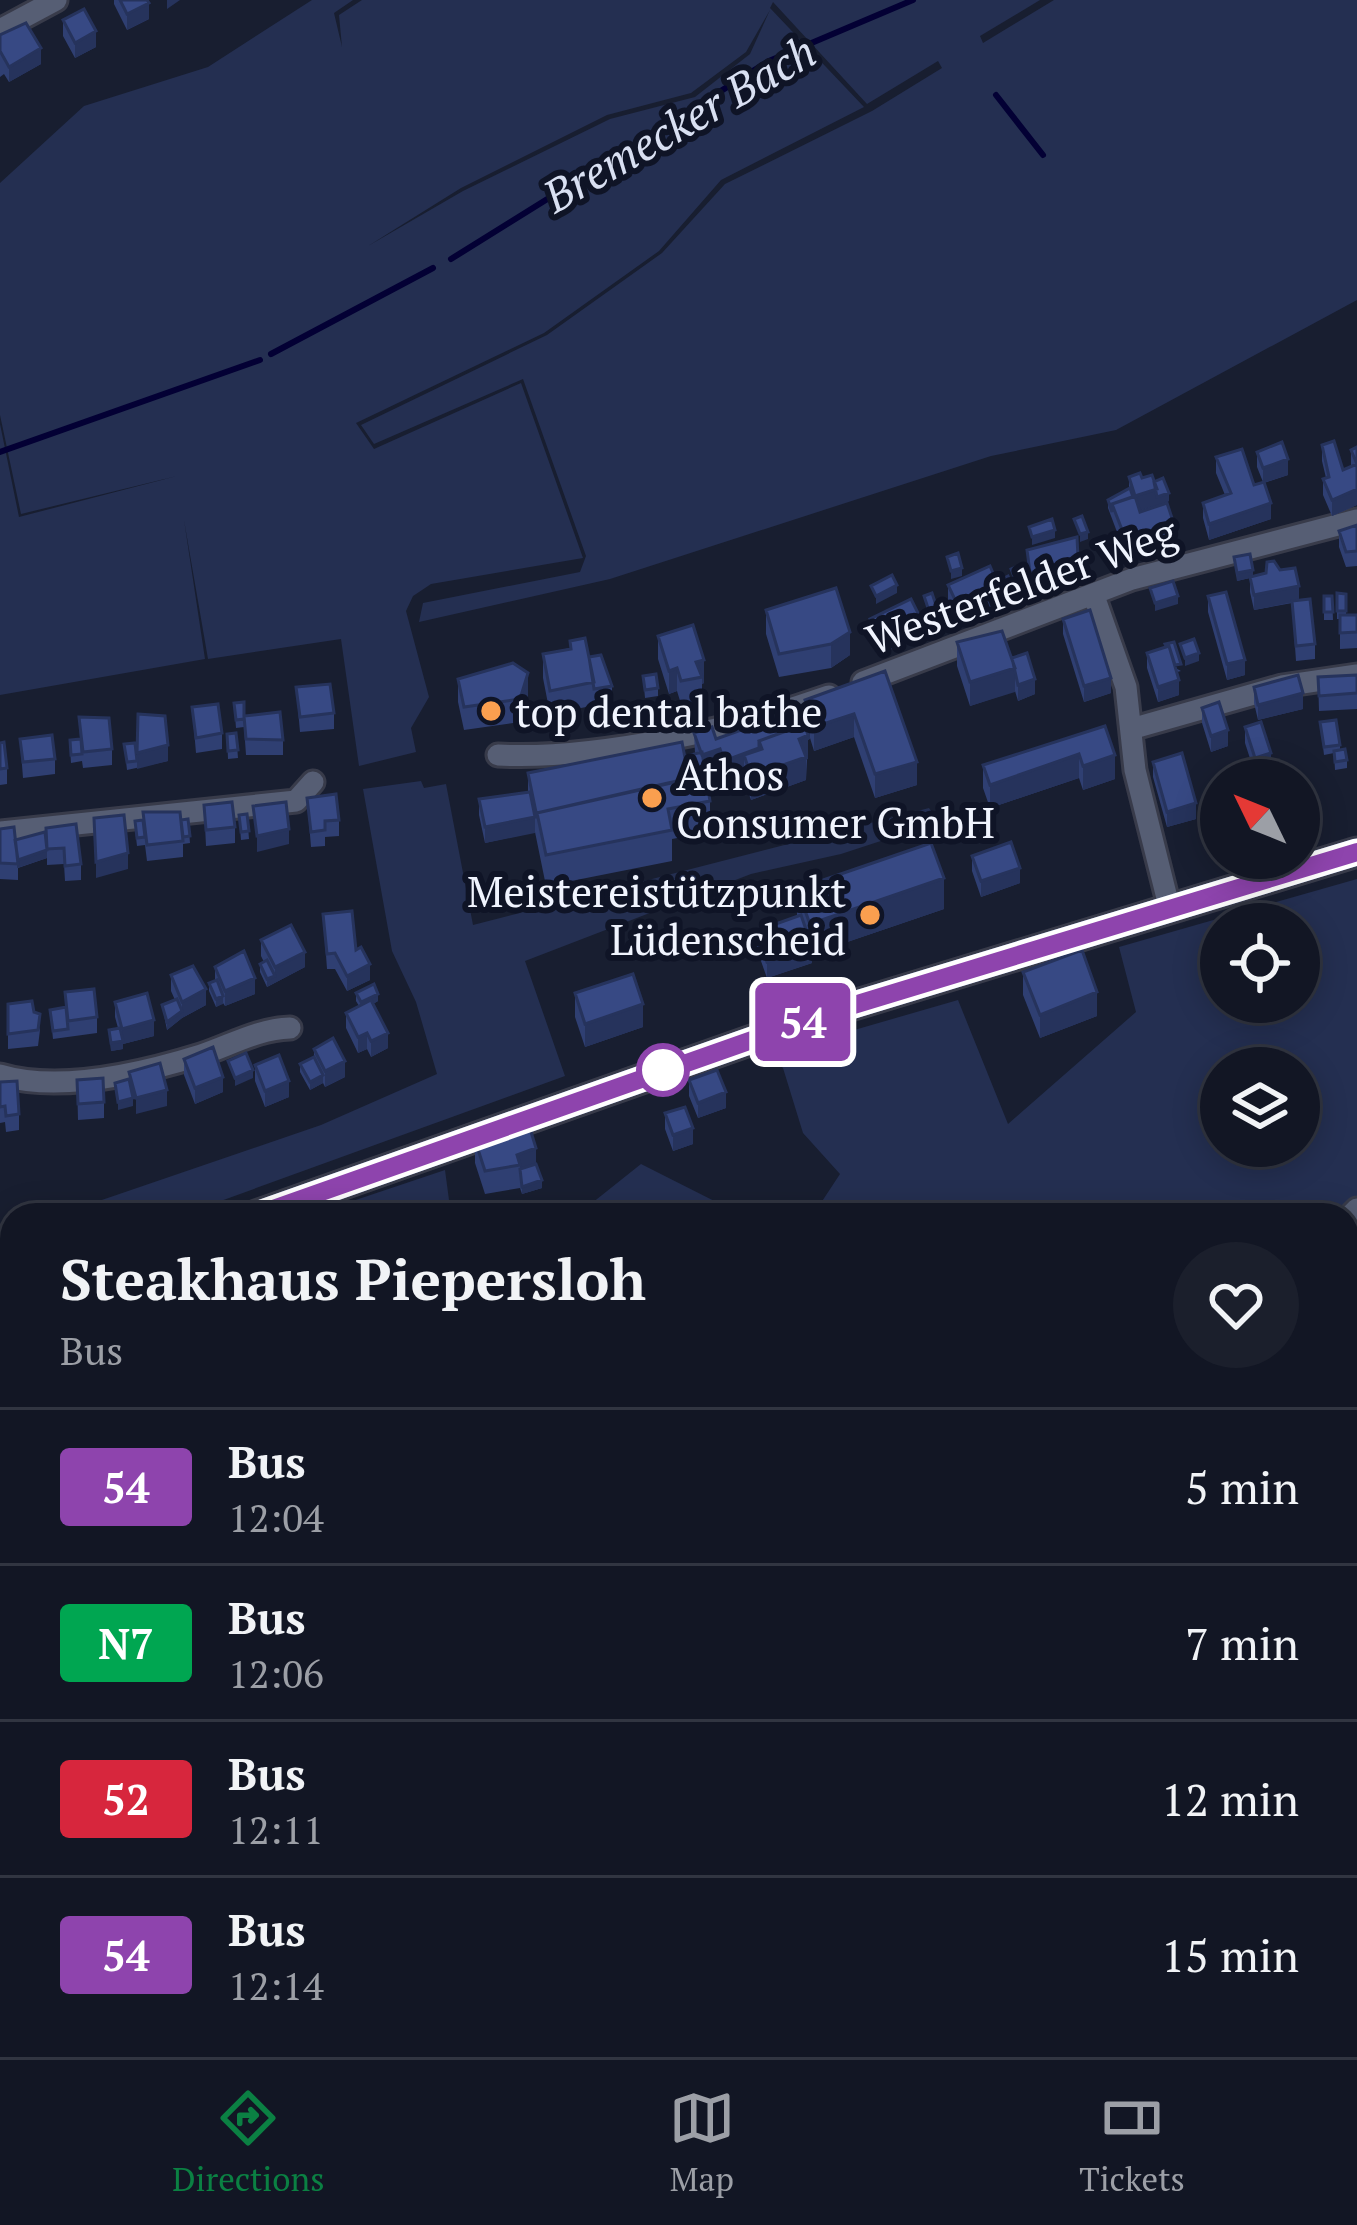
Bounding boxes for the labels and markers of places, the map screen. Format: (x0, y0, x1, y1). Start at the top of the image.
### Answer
place label: top dental bathe (515, 683, 822, 739)
marker: top dental bathe (478, 698, 504, 724)
place label: Athos Consumer GmbH (676, 746, 995, 850)
marker: Athos Consumer GmbH (639, 785, 665, 811)
place label: Meistereistützpunkt Lüdenscheid (467, 863, 846, 967)
marker: Meistereistützpunkt Lüdenscheid (857, 902, 883, 928)
unlabelled marker (638, 1045, 688, 1095)

